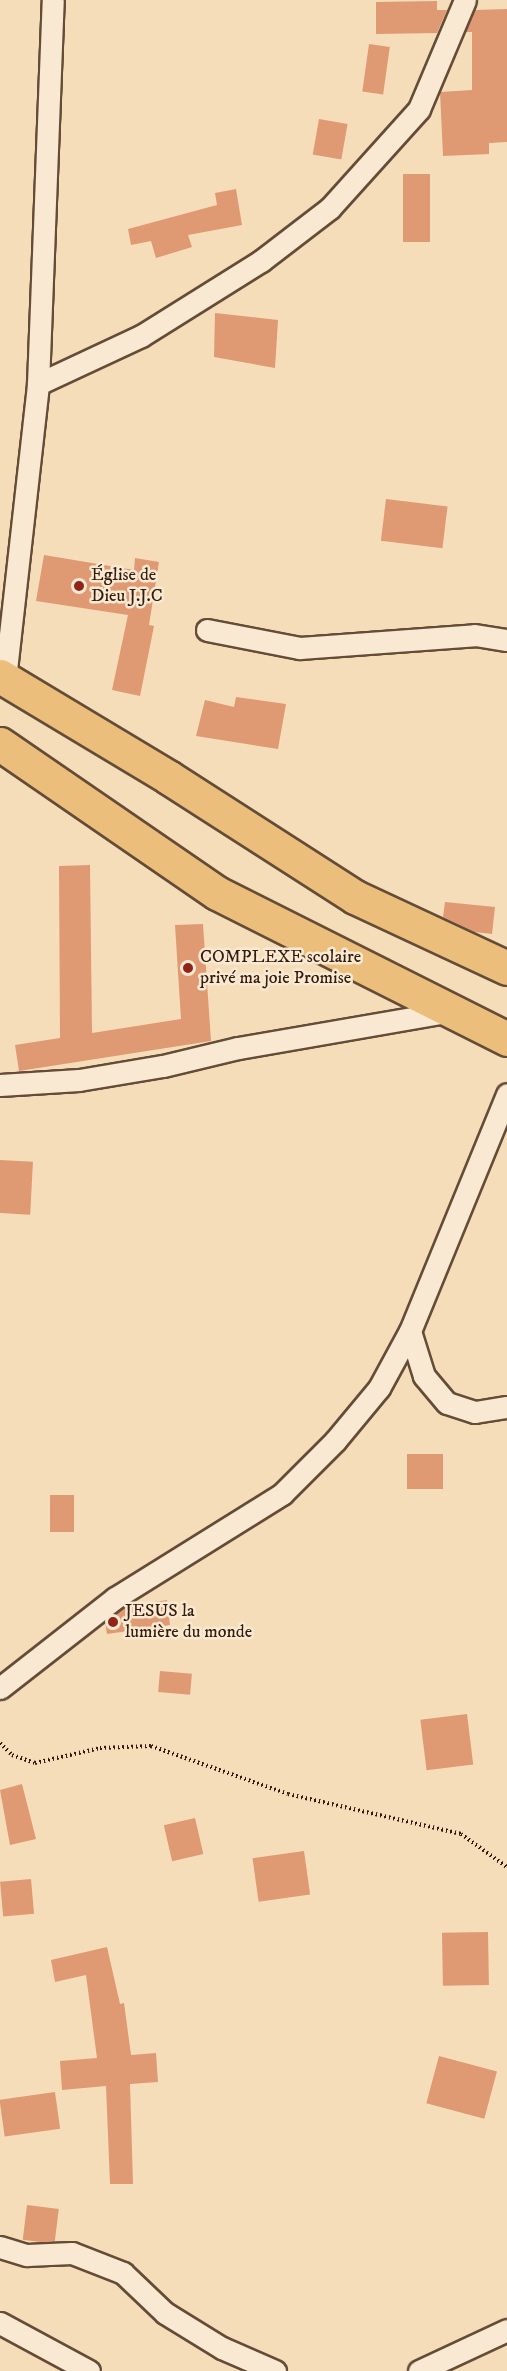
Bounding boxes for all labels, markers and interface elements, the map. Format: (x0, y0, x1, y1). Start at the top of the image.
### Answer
place label: Église de Dieu J.J.C (91, 565, 163, 608)
marker: Église de Dieu J.J.C (72, 579, 86, 593)
place label: COMPLEXE scolaire privé ma joie Promise (200, 947, 361, 990)
marker: COMPLEXE scolaire privé ma joie Promise (181, 961, 195, 975)
place label: JESUS la lumière du monde (125, 1601, 252, 1644)
marker: JESUS la lumière du monde (106, 1615, 120, 1629)

